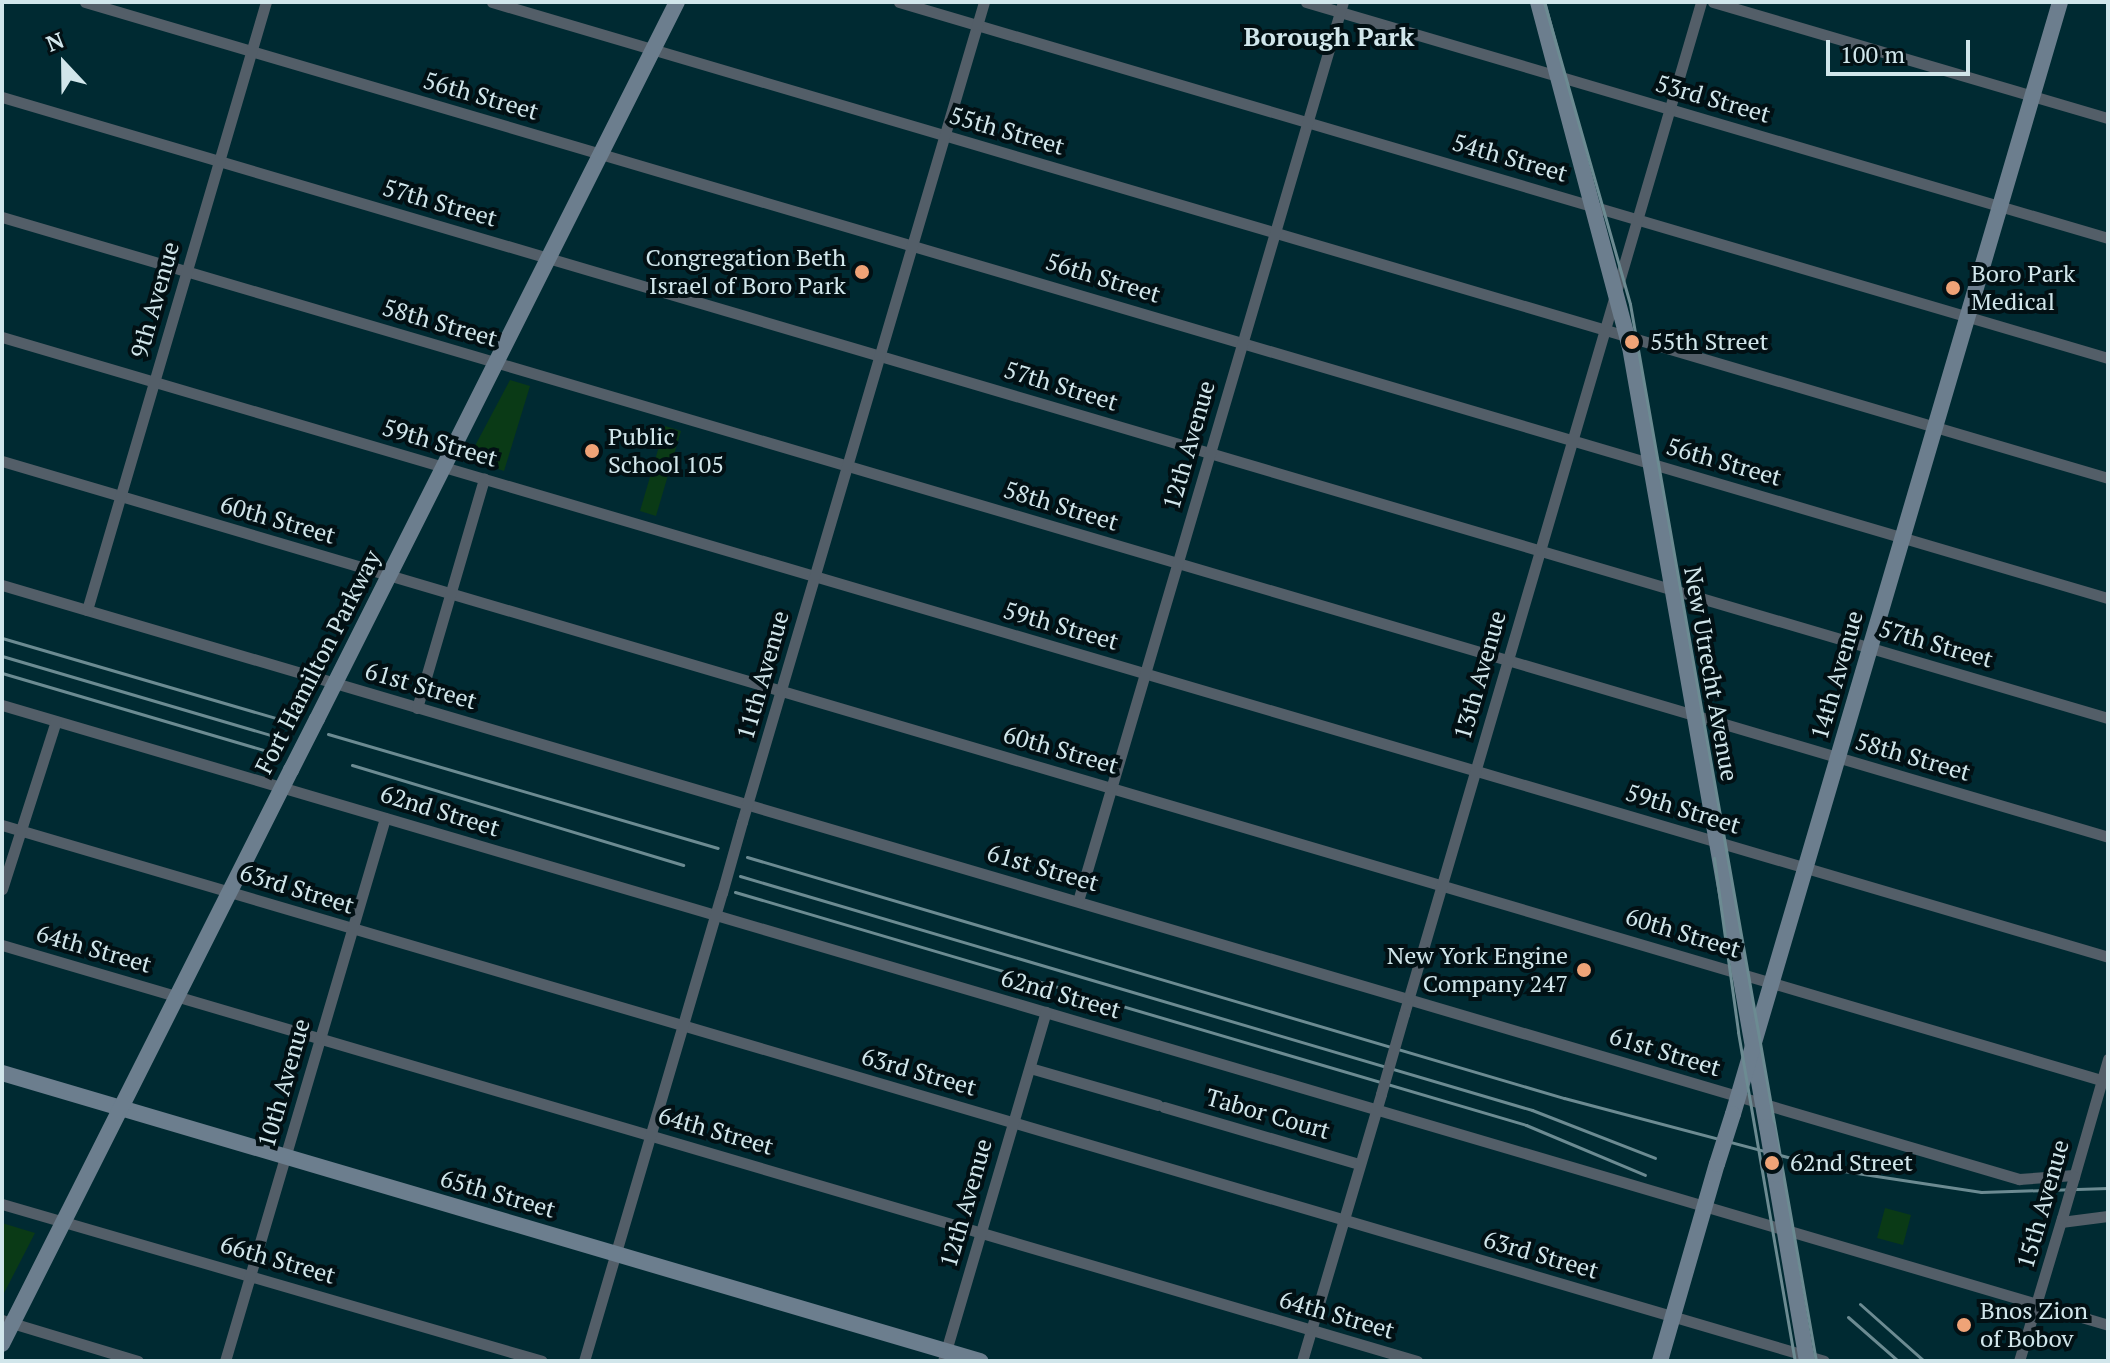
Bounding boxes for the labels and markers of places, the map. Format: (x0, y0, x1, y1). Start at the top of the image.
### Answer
place label: Congregation Beth Israel of Boro Park (646, 244, 846, 300)
place label: Boro Park Medical (1971, 260, 2075, 316)
marker: Congregation Beth Israel of Boro Park (853, 263, 871, 281)
marker: Boro Park Medical (1942, 277, 1964, 299)
place label: 55th Street (1650, 328, 1768, 356)
marker: 55th Street (1621, 331, 1643, 353)
place label: Public School 105 (608, 423, 724, 479)
marker: Public School 105 (583, 442, 601, 460)
place label: New York Engine Company 247 (1387, 942, 1568, 998)
marker: New York Engine Company 247 (1575, 961, 1593, 979)
place label: 62nd Street (1790, 1149, 1913, 1177)
marker: 62nd Street (1761, 1152, 1783, 1174)
place label: Bnos Zion of Bobov (1980, 1297, 2088, 1353)
marker: Bnos Zion of Bobov (1955, 1316, 1973, 1334)

